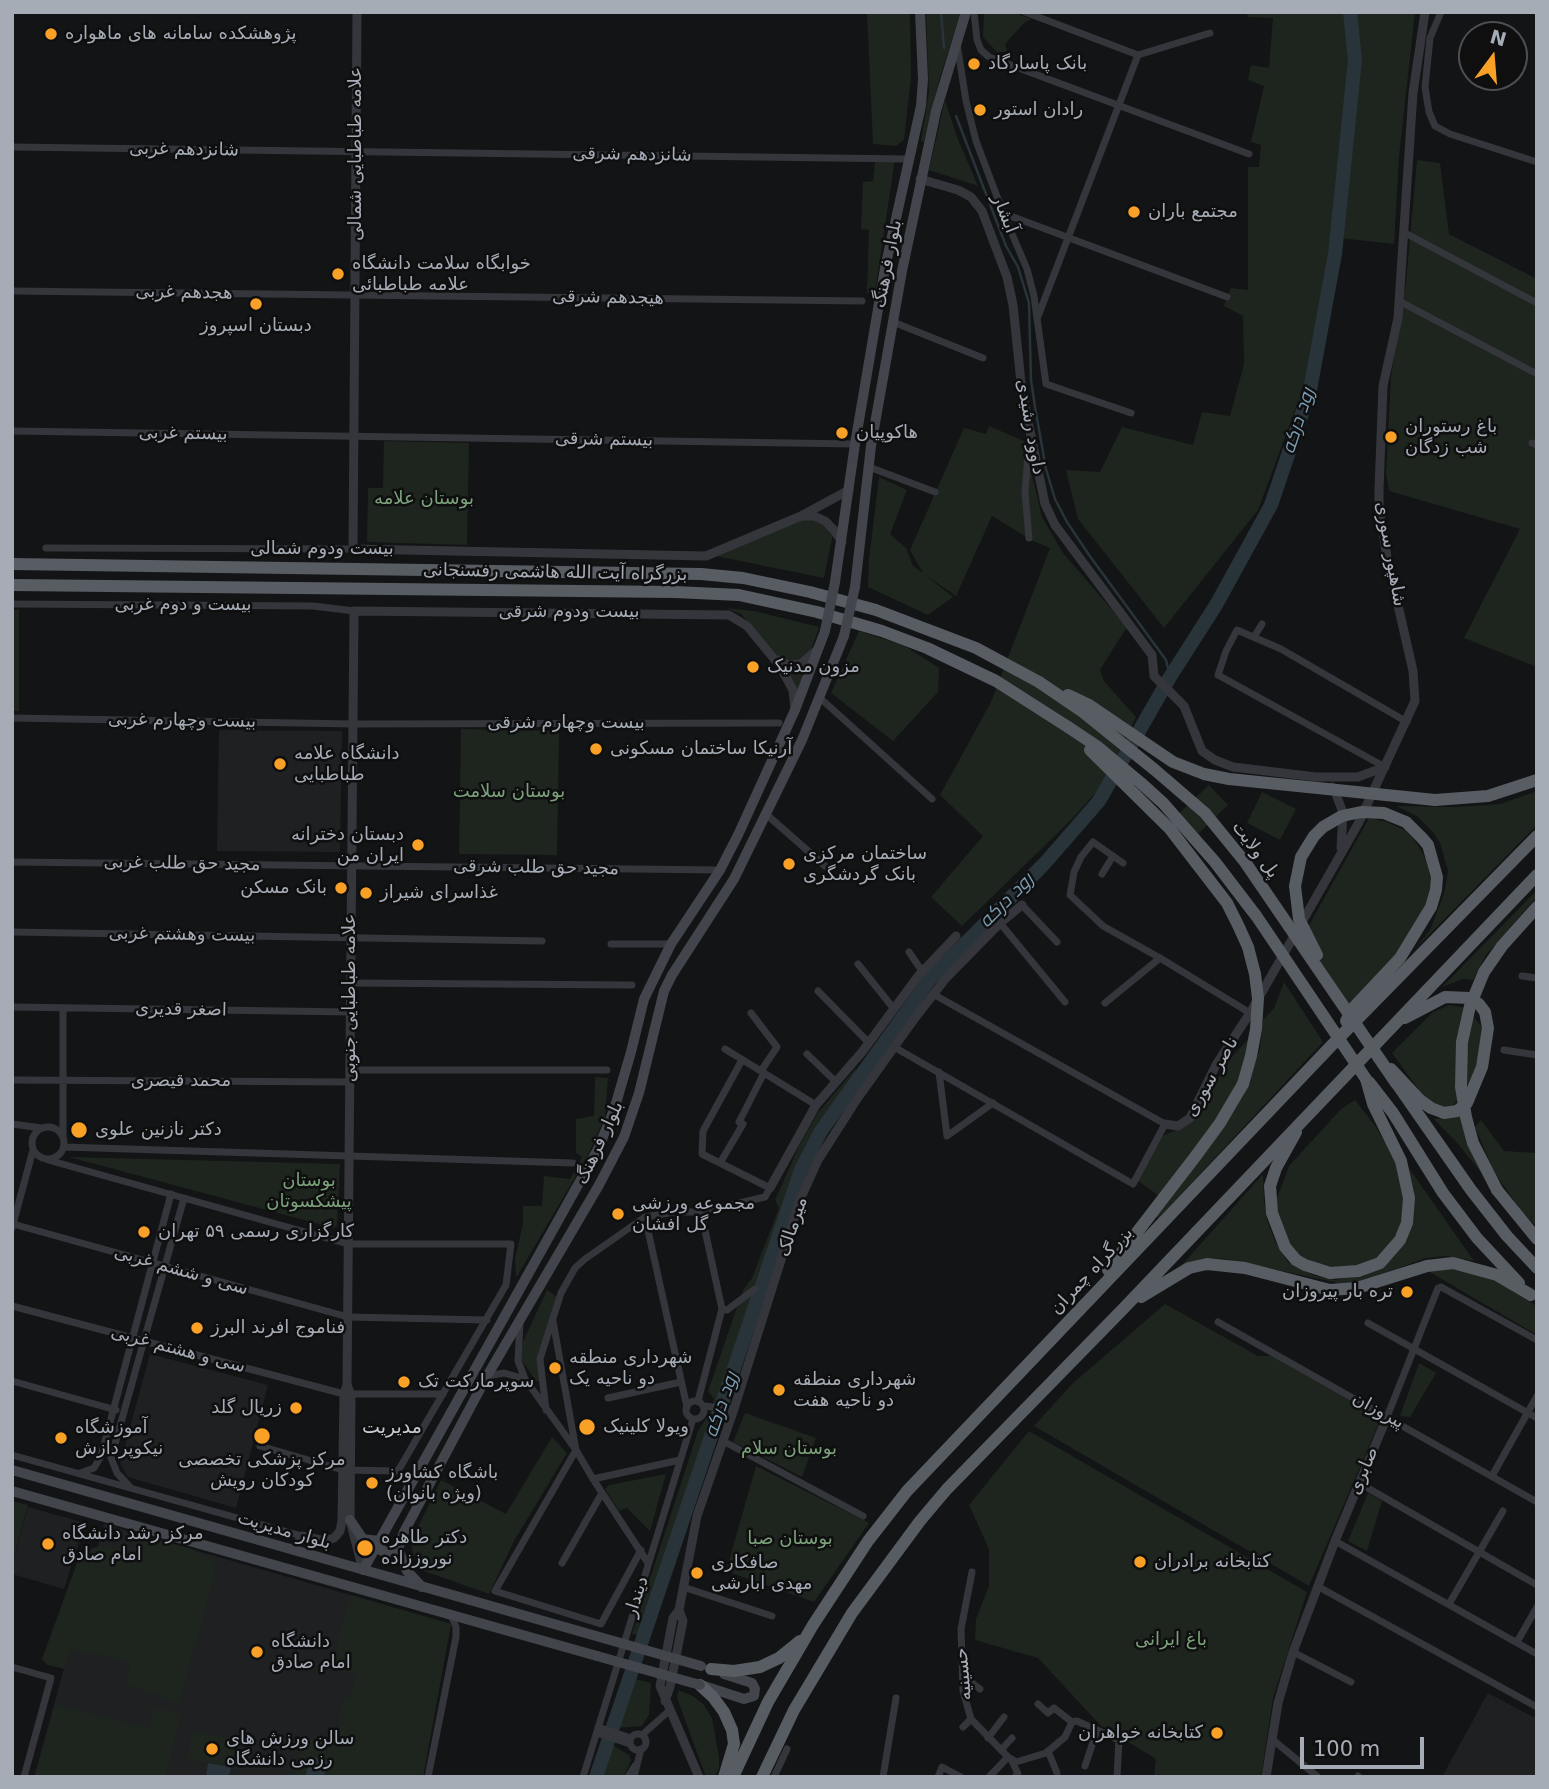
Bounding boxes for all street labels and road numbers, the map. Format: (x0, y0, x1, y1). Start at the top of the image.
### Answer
street label: علامه طباطبایی شمالی (345, 67, 367, 241)
street label: شانزدهم غربی (129, 138, 239, 162)
street label: شانزدهم شرقی (572, 143, 692, 167)
street label: آبشار (986, 191, 1022, 237)
street label: بلوار فرهنگ (869, 218, 907, 310)
street label: هجدهم غربی (135, 281, 233, 305)
street label: هیجدهم شرقی (552, 286, 664, 310)
street label: داوود رشیدی (1011, 377, 1049, 477)
street label: بیستم غربی (138, 422, 228, 446)
street label: بیستم شرقی (555, 428, 653, 452)
street label: شاهپور سوری (1370, 500, 1410, 608)
street label: بیست ودوم شمالی (250, 538, 394, 560)
street label: بزرگراه آیت الله هاشمی رفسنجانی (423, 560, 687, 586)
street label: بیست و دوم غربی (114, 594, 252, 616)
street label: بیست ودوم شرقی (499, 601, 639, 623)
street label: بیست وچهارم غربی (108, 709, 256, 733)
street label: بیست وچهارم شرقی (487, 712, 645, 734)
street label: پل ولایت (1227, 817, 1283, 883)
street label: مجید حق طلب غربی (103, 852, 261, 876)
street label: مجید حق طلب شرقی (453, 856, 619, 880)
street label: علامه طباطبایی جنوبی (339, 914, 361, 1082)
street label: بیست وهشتم غربی (109, 923, 255, 947)
street label: اصغر قدیری (135, 998, 227, 1022)
street label: ناصر سوری (1180, 1033, 1244, 1121)
street label: محمد قیصری (131, 1070, 231, 1092)
street label: بلوار فرهنگ (571, 1098, 629, 1188)
street label: میرمالک (773, 1194, 813, 1260)
street label: بزرگراه چمران (1046, 1223, 1138, 1319)
street label: سی و ششم غربی (111, 1242, 251, 1300)
street label: سی و هشتم غربی (108, 1322, 248, 1378)
street label: پیروزان (1348, 1388, 1408, 1434)
street label: صابری (1344, 1444, 1384, 1498)
street label: بلوار مدیریت (235, 1507, 333, 1555)
street label: دیندار (620, 1574, 654, 1620)
street label: حسینیه (951, 1647, 977, 1701)

